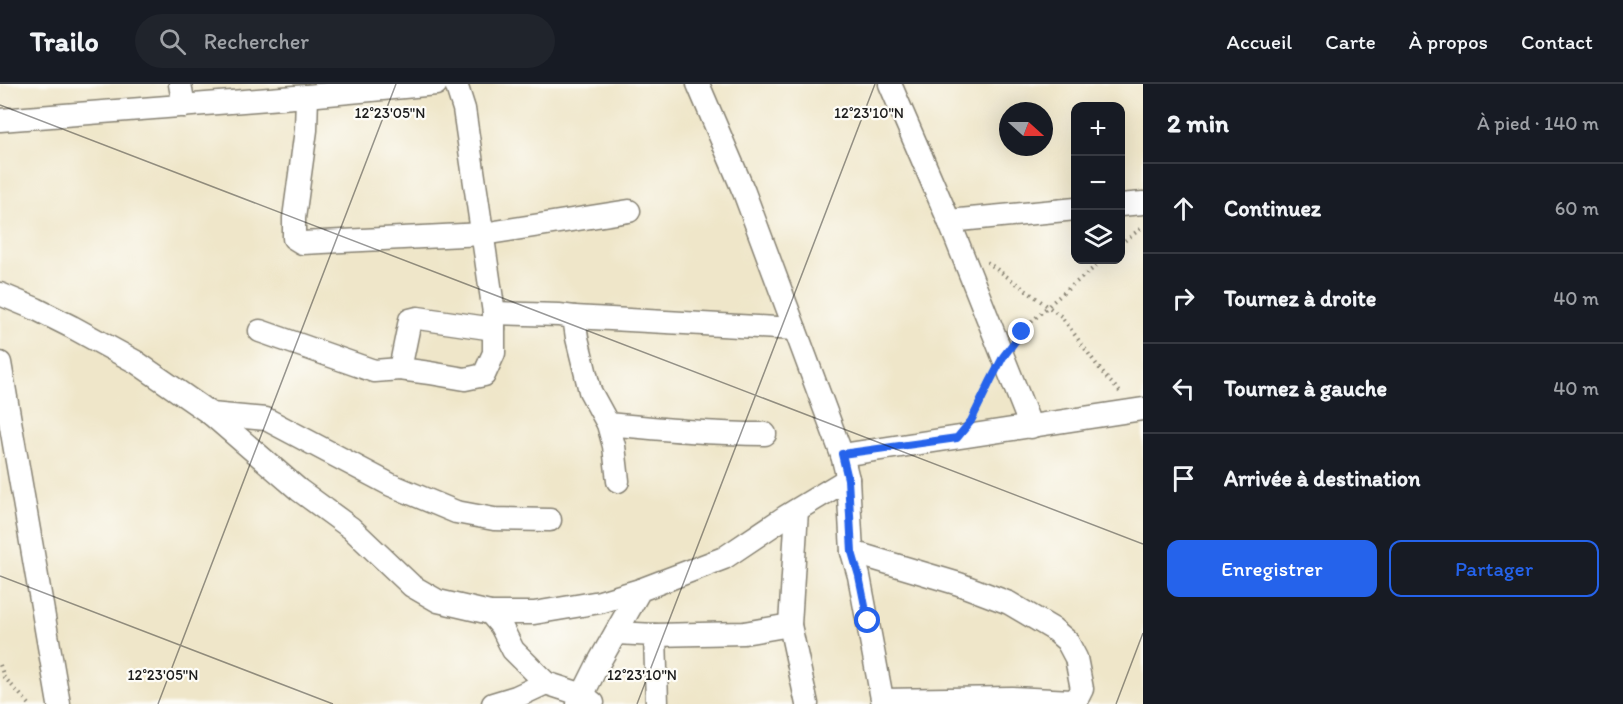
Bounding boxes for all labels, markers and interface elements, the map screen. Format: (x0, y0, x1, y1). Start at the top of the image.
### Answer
search box (135, 14, 555, 68)
text: Trailo (30, 24, 99, 58)
icon: search (156, 25, 189, 58)
text: Rechercher (204, 28, 309, 55)
text: Accueil (1227, 29, 1292, 54)
text: Carte (1325, 29, 1376, 54)
text: À propos (1409, 29, 1488, 54)
text: Contact (1521, 29, 1593, 54)
north arrow (999, 102, 1053, 156)
map controls (1071, 102, 1125, 264)
button: + (1071, 102, 1125, 156)
text: 12°23'05"N (355, 104, 425, 122)
text: 12°23'10"N (834, 104, 904, 122)
text: 2 min (1167, 107, 1229, 139)
text: À pied · 140 m (1477, 111, 1599, 135)
button: − (1071, 156, 1125, 210)
icon: ahead (1167, 192, 1200, 225)
text: Continuez (1224, 195, 1321, 222)
text: 60 m (1555, 196, 1599, 220)
button: layers (1071, 210, 1125, 264)
icon: right (1167, 282, 1200, 315)
text: Tournez à droite (1224, 285, 1376, 312)
text: 40 m (1553, 286, 1599, 310)
route end (1008, 318, 1034, 344)
icon: left (1167, 372, 1200, 405)
text: Tournez à gauche (1224, 375, 1387, 402)
text: 40 m (1553, 376, 1599, 400)
icon: arrive (1167, 462, 1200, 495)
text: Arrivée à destination (1224, 465, 1420, 492)
button: Enregistrer (1167, 540, 1377, 597)
button: Partager (1389, 540, 1599, 597)
route start (854, 607, 880, 633)
text: 12°23'05"N (128, 666, 198, 684)
text: 12°23'10"N (607, 666, 677, 684)

